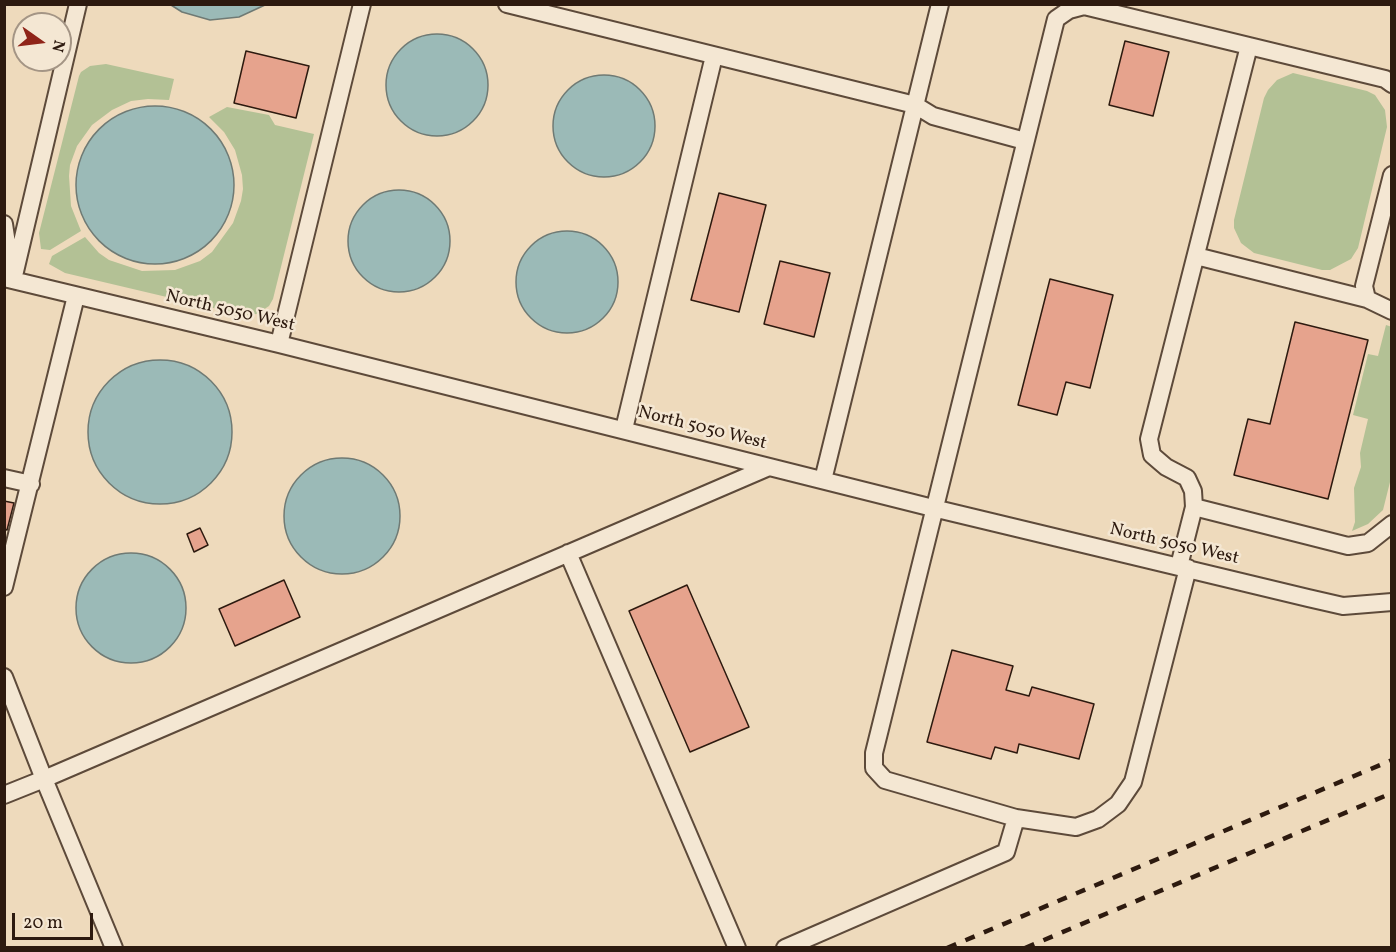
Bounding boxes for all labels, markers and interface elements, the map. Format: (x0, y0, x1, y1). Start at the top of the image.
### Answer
north arrow (12, 12, 72, 72)
text: N (45, 38, 70, 54)
street label: North 5050 West (163, 287, 297, 337)
street label: North 5050 West (635, 403, 769, 455)
street label: North 5050 West (1107, 520, 1241, 570)
scale bar (15, 901, 96, 939)
text: 20 m (23, 911, 63, 936)

